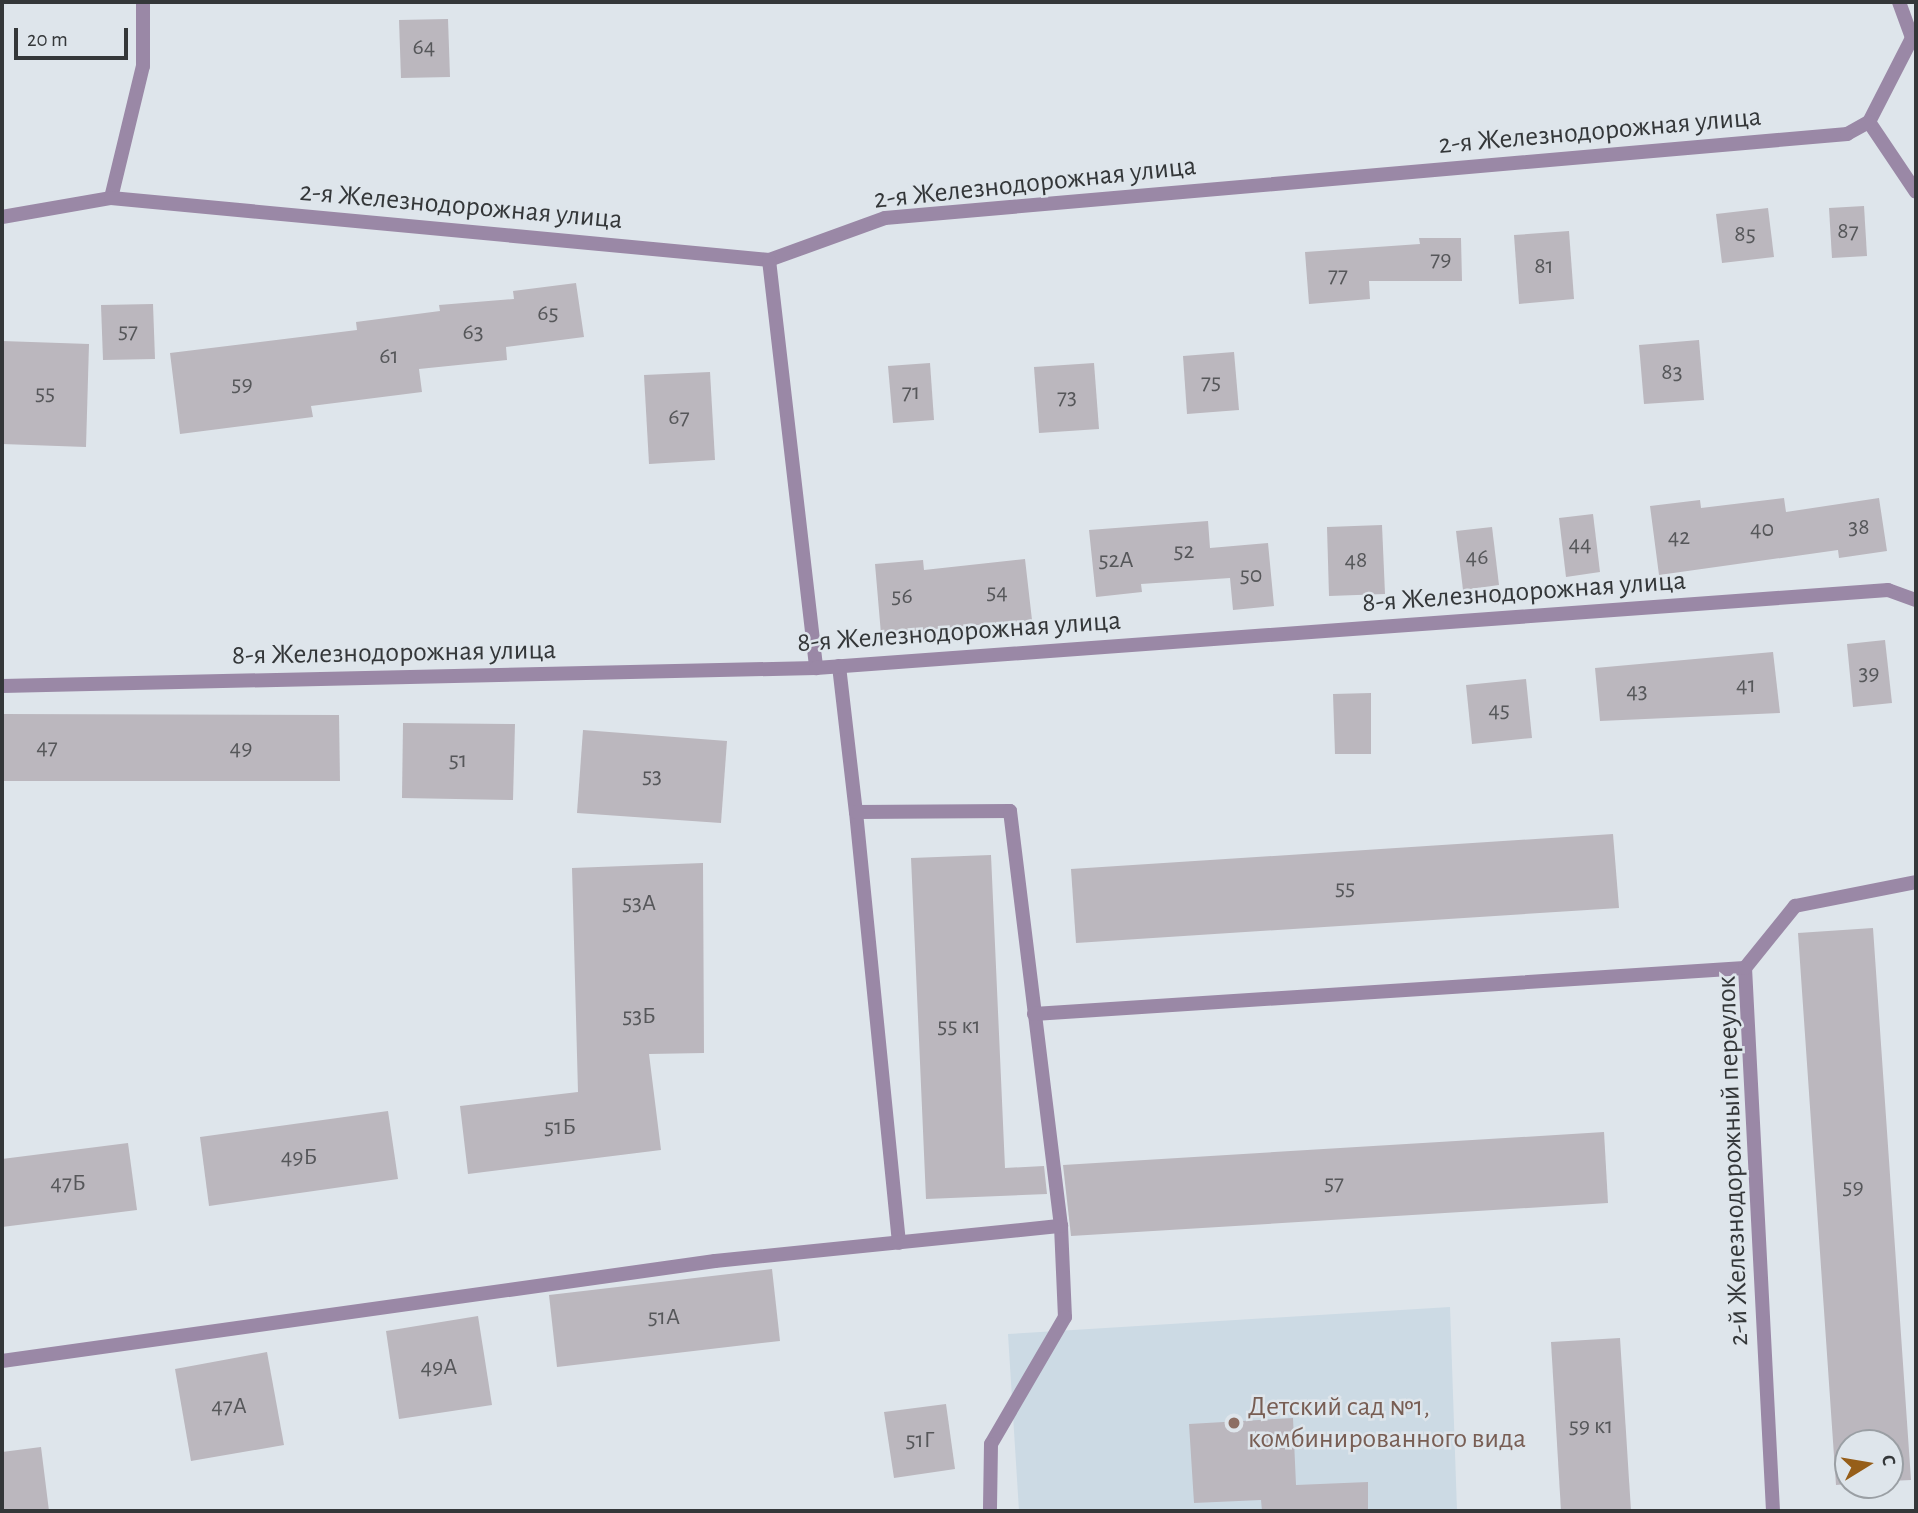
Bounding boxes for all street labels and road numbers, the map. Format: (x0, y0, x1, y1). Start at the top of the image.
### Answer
street label: 2-я Железнодорожная улица (1437, 100, 1763, 162)
street label: 2-я Железнодорожная улица (872, 149, 1198, 217)
street label: 2-я Железнодорожная улица (298, 175, 624, 237)
street label: 8-я Железнодорожная улица (1361, 564, 1687, 620)
street label: 8-я Железнодорожная улица (796, 604, 1122, 660)
street label: 8-я Железнодорожная улица (231, 633, 557, 673)
street label: 2-й Железнодорожный переулок (1710, 975, 1756, 1347)

